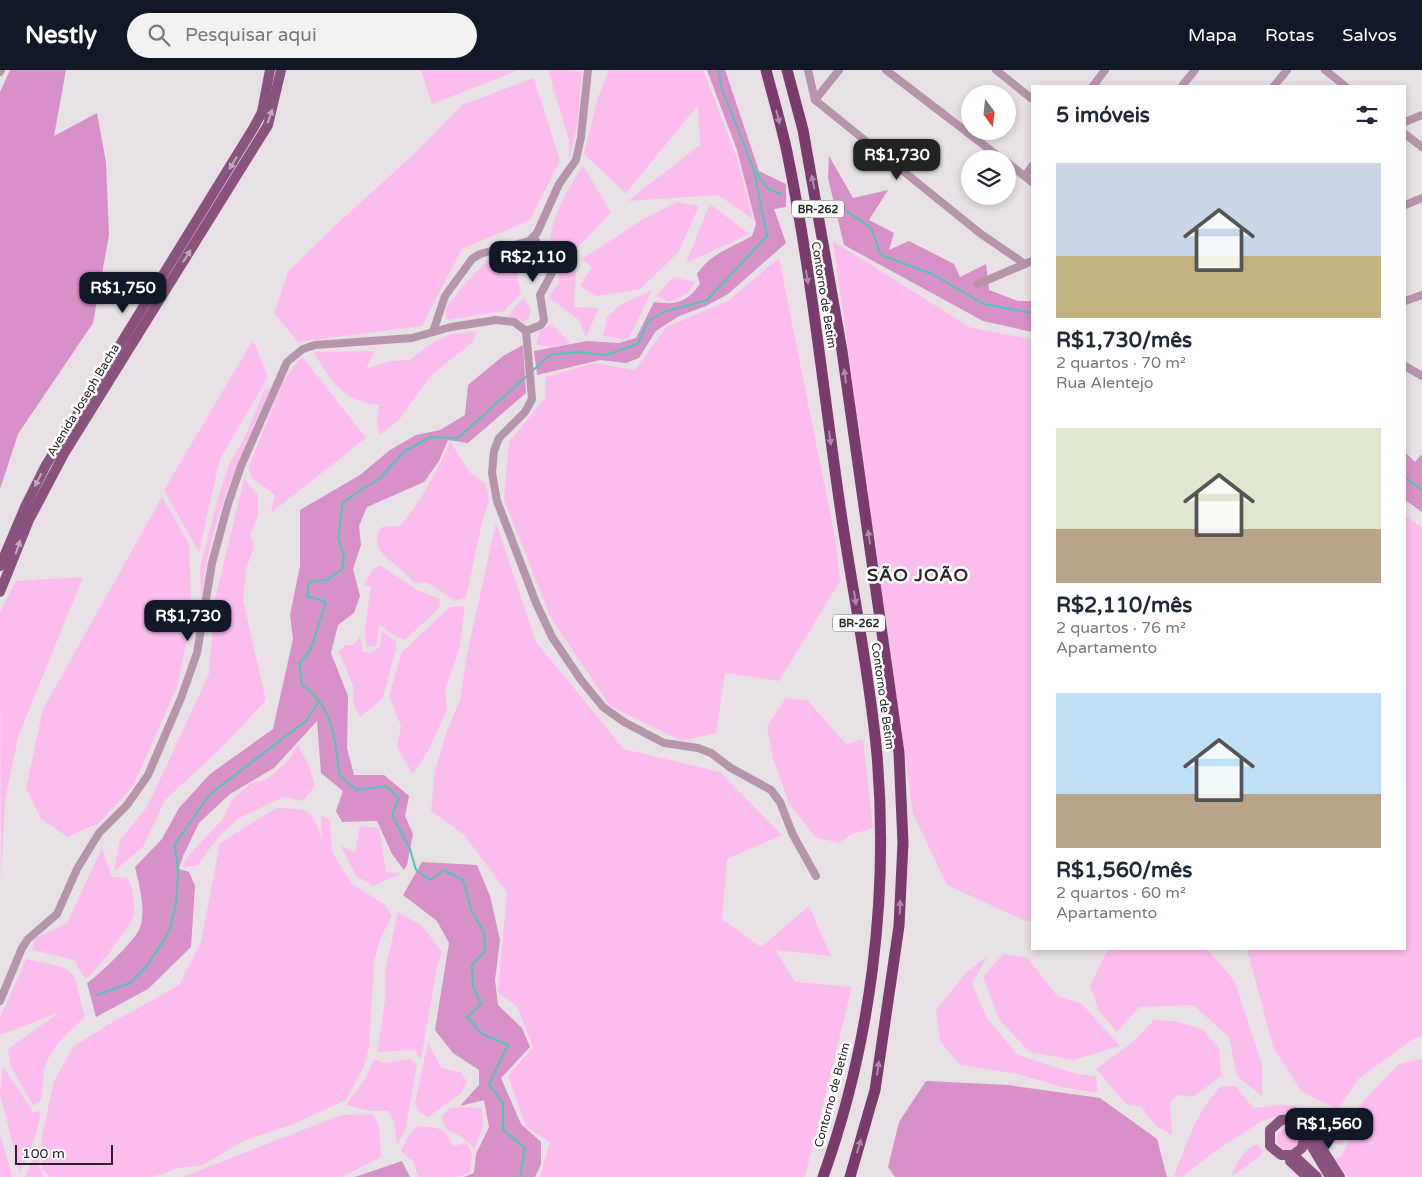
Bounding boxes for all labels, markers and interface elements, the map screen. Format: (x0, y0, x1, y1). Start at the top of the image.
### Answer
search box (127, 13, 477, 58)
text: Nestly (25, 21, 97, 50)
icon: search (145, 21, 173, 49)
text: Pesquisar aqui (185, 24, 317, 46)
text: Mapa (1188, 24, 1237, 46)
text: Rotas (1265, 24, 1314, 46)
text: Salvos (1342, 24, 1397, 46)
north arrow (961, 85, 1016, 140)
map controls (961, 85, 1016, 205)
icon: filters (1353, 101, 1381, 129)
text: 5 imóveis (1056, 103, 1150, 128)
one-way arrow (267, 109, 275, 124)
one-way arrow (774, 110, 782, 125)
pin: R$1,730 (851, 138, 943, 181)
text: R$1,730 (864, 145, 930, 165)
button: layers (961, 150, 1016, 205)
one-way arrow (228, 156, 237, 169)
one-way arrow (809, 173, 817, 189)
icon: home (1174, 195, 1264, 285)
road number: BR-262 (792, 200, 844, 218)
pin: R$2,110 (487, 240, 579, 283)
street label: Contorno de Betim (809, 241, 839, 349)
text: R$2,110 (500, 247, 566, 267)
one-way arrow (182, 249, 192, 262)
one-way arrow (804, 269, 812, 285)
pin: R$1,750 (77, 272, 169, 314)
text: R$1,750 (90, 278, 156, 298)
text: R$1,730/mês (1056, 328, 1192, 353)
street label: Avenida Joseph Bacha (44, 341, 122, 459)
text: 2 quartos · 70 m² (1056, 353, 1186, 373)
one-way arrow (841, 367, 849, 383)
text: Rua Alentejo (1056, 373, 1154, 393)
one-way arrow (827, 430, 835, 446)
icon: home (1174, 460, 1264, 550)
one-way arrow (34, 473, 42, 488)
one-way arrow (865, 528, 873, 544)
one-way arrow (14, 539, 22, 554)
district label: SÃO JOÃO (867, 564, 969, 586)
one-way arrow (851, 591, 859, 607)
text: R$2,110/mês (1056, 593, 1192, 618)
pin: R$1,730 (142, 600, 234, 642)
text: R$1,730 (155, 606, 221, 626)
road number: BR-262 (833, 614, 885, 632)
text: 2 quartos · 76 m² (1056, 618, 1186, 638)
text: Apartamento (1056, 638, 1157, 658)
street label: Contorno de Betim (869, 642, 897, 750)
icon: home (1174, 725, 1264, 815)
text: R$1,560/mês (1056, 858, 1192, 883)
text: 2 quartos · 60 m² (1056, 883, 1186, 903)
one-way arrow (897, 899, 905, 915)
text: Apartamento (1056, 903, 1157, 923)
street label: Contorno de Betim (811, 1041, 853, 1149)
one-way arrow (875, 1059, 883, 1075)
pin: R$1,560 (1283, 1108, 1375, 1150)
text: R$1,560 (1296, 1114, 1362, 1134)
one-way arrow (856, 1139, 864, 1154)
scale bar (15, 1142, 112, 1165)
text: 100 m (22, 1145, 65, 1162)

